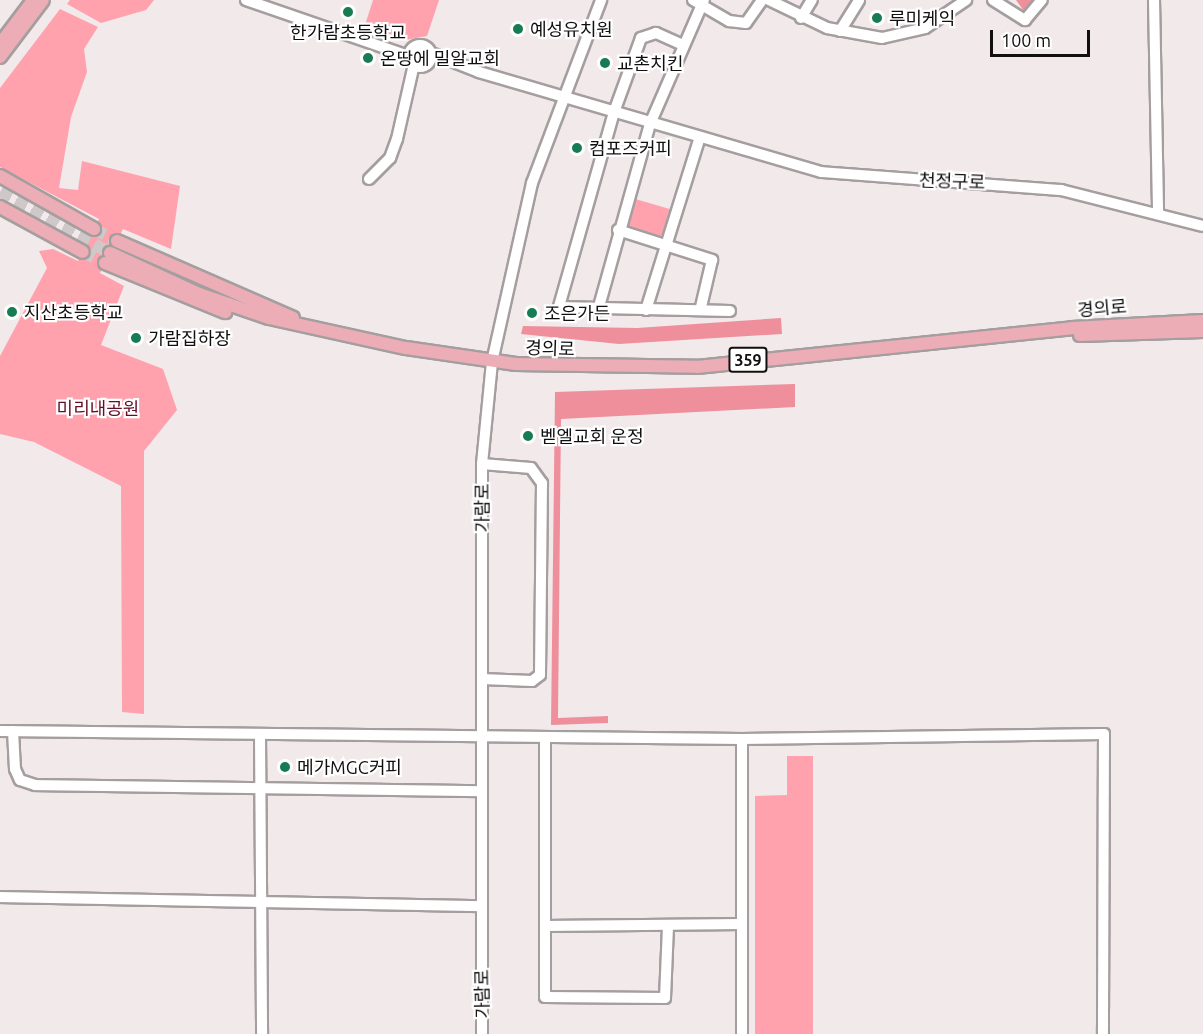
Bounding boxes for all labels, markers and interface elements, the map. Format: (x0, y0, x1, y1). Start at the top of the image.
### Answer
marker: 한가람초등학교 (341, 5, 355, 19)
place label: 루미케익 (889, 7, 955, 29)
marker: 루미케익 (870, 11, 884, 25)
place label: 예성유치원 (530, 18, 613, 40)
scale bar (993, 18, 1094, 56)
place label: 한가람초등학교 (290, 21, 406, 43)
marker: 예성유치원 (511, 22, 525, 36)
text: 100 m (1001, 30, 1051, 50)
place label: 온땅에 밀알교회 (380, 47, 500, 69)
marker: 온땅에 밀알교회 (361, 51, 375, 65)
place label: 교촌치킨 (617, 52, 683, 74)
marker: 교촌치킨 (598, 56, 612, 70)
place label: 컴포즈커피 (589, 137, 672, 159)
marker: 컴포즈커피 (570, 141, 584, 155)
street label: 천정구로 (919, 169, 985, 193)
street label: 경의로 (1076, 295, 1128, 321)
place label: 지산초등학교 (24, 301, 123, 323)
place label: 조은가든 (544, 302, 610, 324)
marker: 지산초등학교 (5, 305, 19, 319)
marker: 조은가든 (525, 306, 539, 320)
place label: 가람집하장 (148, 327, 231, 349)
marker: 가람집하장 (129, 331, 143, 345)
street label: 경의로 (525, 336, 575, 360)
road number: 359 (727, 347, 769, 373)
park label: 미리내공원 (57, 397, 139, 419)
place label: 벧엘교회 운정 (540, 425, 643, 447)
marker: 벧엘교회 운정 (521, 429, 535, 443)
street label: 가람로 (471, 483, 493, 533)
place label: 메가MGC커피 (297, 756, 402, 778)
marker: 메가MGC커피 (278, 760, 292, 774)
street label: 가람로 (471, 969, 493, 1019)

